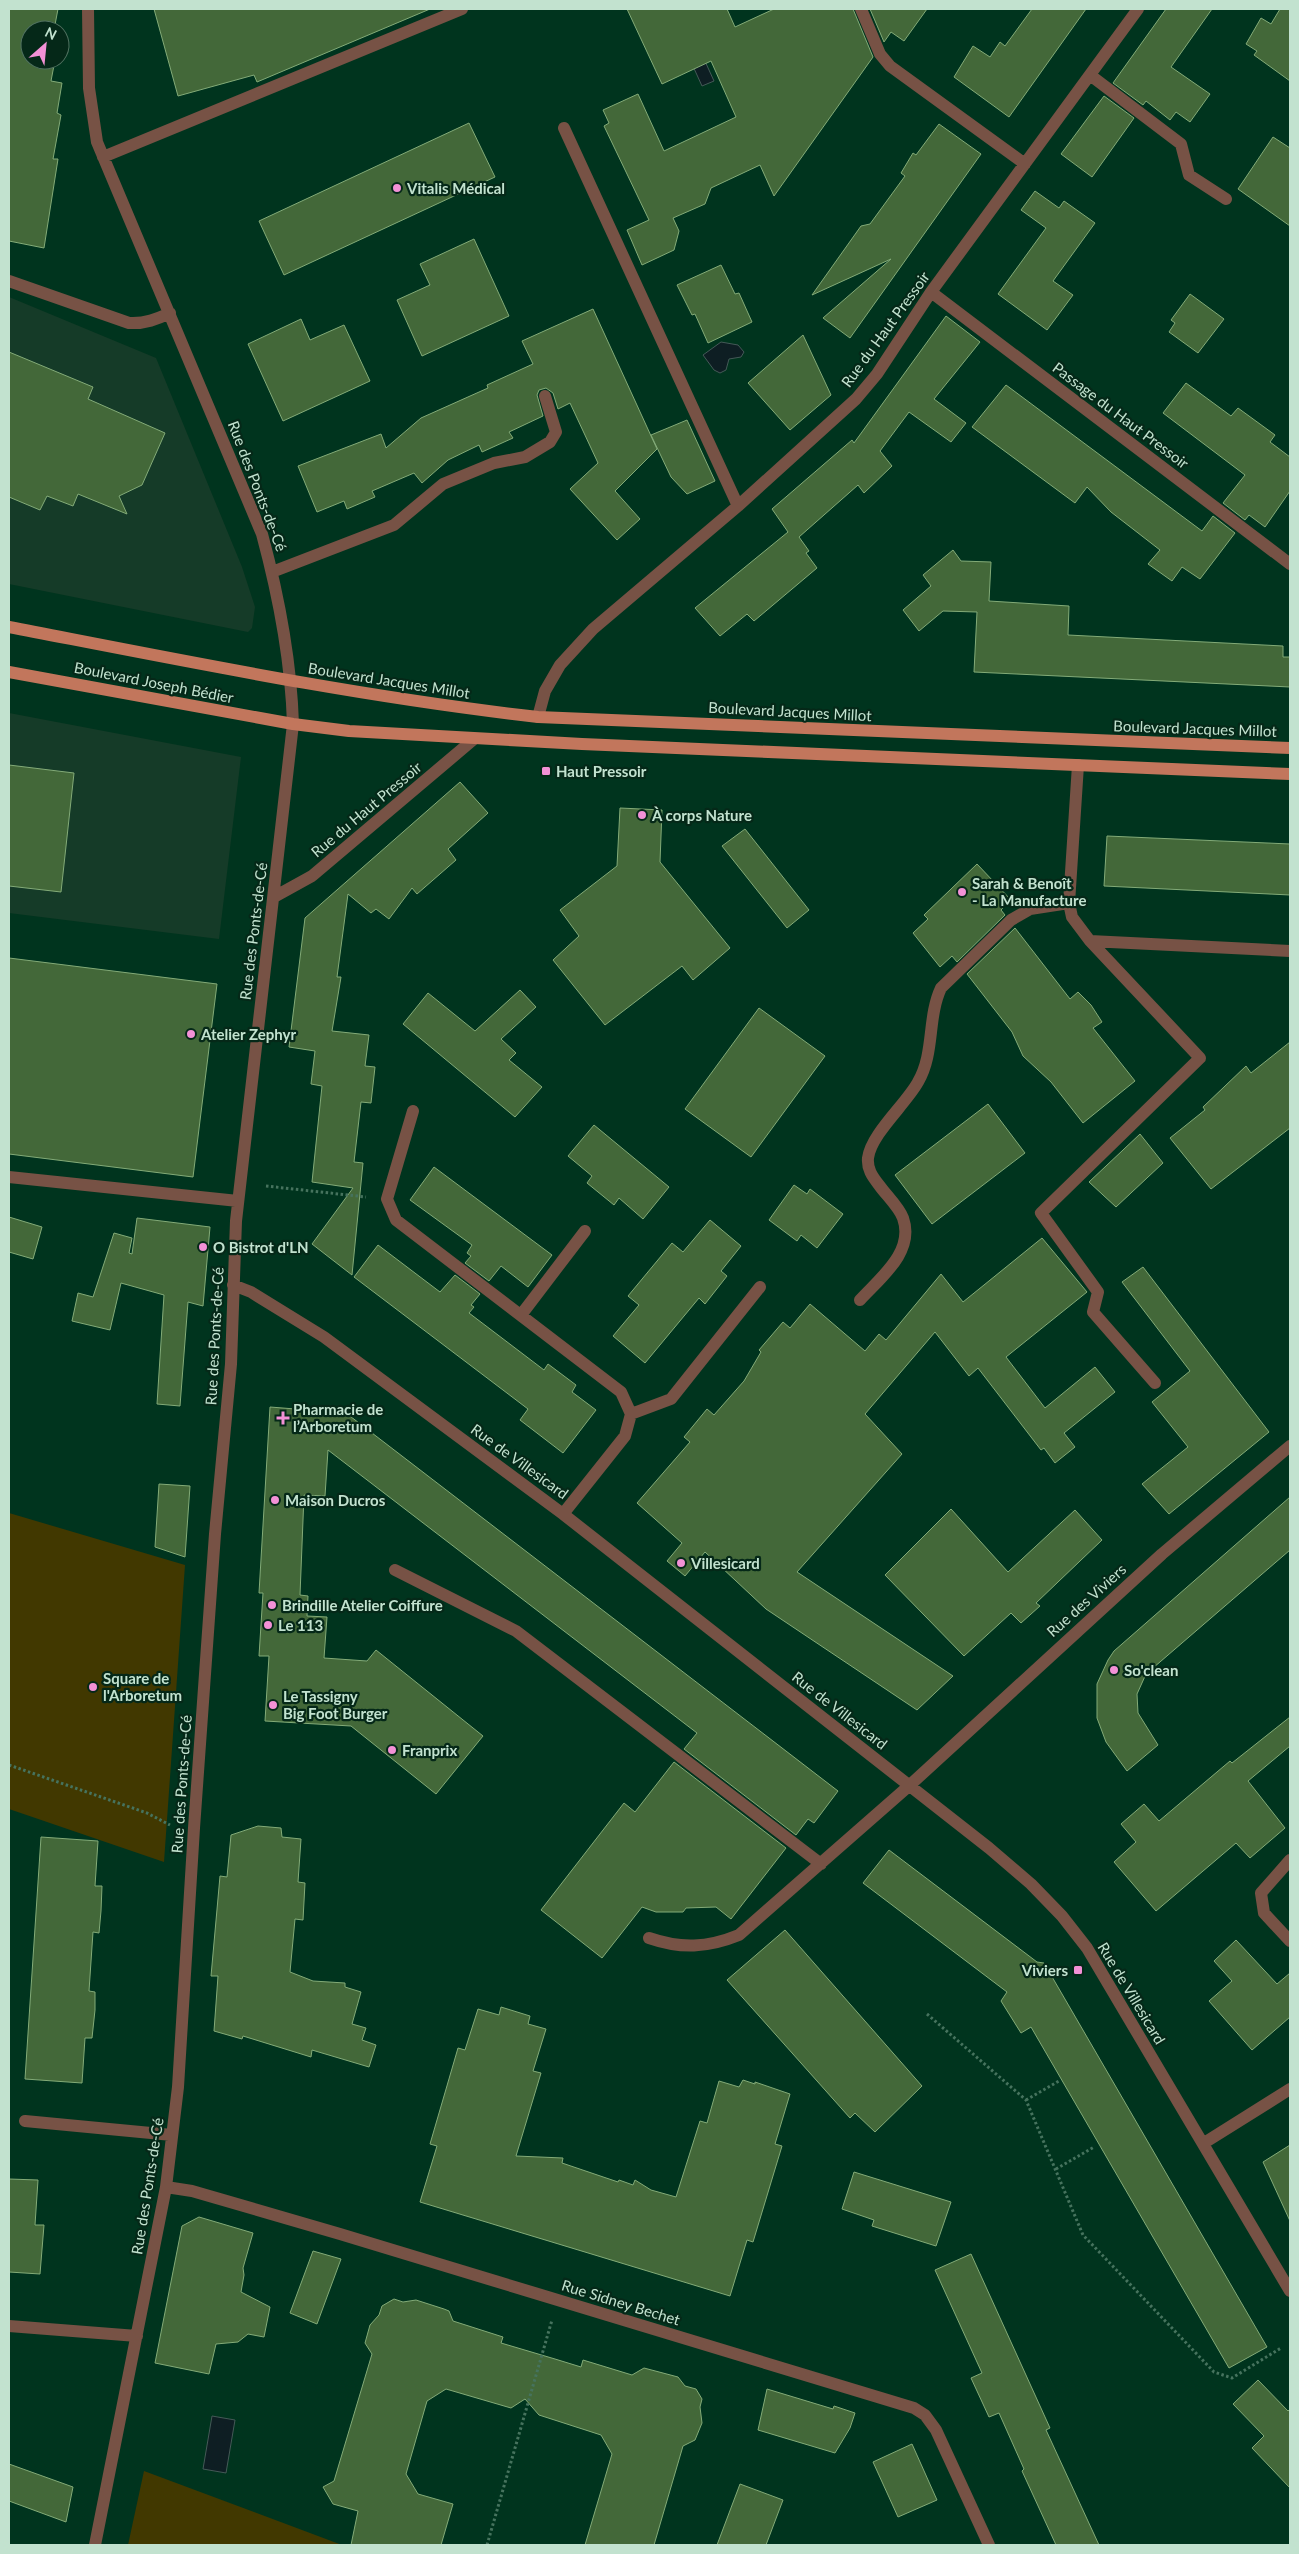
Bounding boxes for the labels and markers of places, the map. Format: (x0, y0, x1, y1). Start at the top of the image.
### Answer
place label: Vitalis Médical (406, 179, 505, 197)
marker: Vitalis Médical (391, 182, 403, 194)
place label: Haut Pressoir (556, 762, 647, 780)
marker: Haut Pressoir (540, 765, 552, 777)
place label: À corps Nature (651, 806, 752, 824)
marker: À corps Nature (636, 809, 648, 821)
place label: Sarah & Benoît - La Manufacture (972, 874, 1086, 909)
marker: Sarah & Benoît - La Manufacture (956, 886, 968, 898)
place label: Atelier Zephyr (200, 1025, 296, 1043)
marker: Atelier Zephyr (185, 1028, 197, 1040)
place label: O Bistrot d'LN (213, 1238, 309, 1256)
marker: O Bistrot d'LN (197, 1241, 209, 1253)
place label: Pharmacie de l’Arboretum (293, 1400, 383, 1435)
marker: Pharmacie de l’Arboretum (277, 1412, 289, 1424)
place label: Maison Ducros (285, 1491, 386, 1509)
marker: Maison Ducros (269, 1494, 281, 1506)
place label: Villesicard (690, 1554, 760, 1572)
marker: Villesicard (675, 1557, 687, 1569)
place label: Brindille Atelier Coiffure (282, 1596, 443, 1614)
marker: Brindille Atelier Coiffure (266, 1599, 278, 1611)
place label: Le 113 (278, 1616, 323, 1634)
marker: Le 113 (262, 1619, 274, 1631)
place label: So'clean (1124, 1661, 1178, 1679)
marker: So'clean (1108, 1664, 1120, 1676)
place label: Square de l'Arboretum (103, 1669, 182, 1704)
marker: Square de l'Arboretum (87, 1681, 99, 1693)
place label: Le Tassigny Big Foot Burger (283, 1687, 388, 1722)
marker: Le Tassigny Big Foot Burger (267, 1699, 279, 1711)
place label: Franprix (402, 1741, 457, 1759)
marker: Franprix (386, 1744, 398, 1756)
place label: Viviers (1021, 1961, 1068, 1979)
marker: Viviers (1072, 1964, 1084, 1976)

